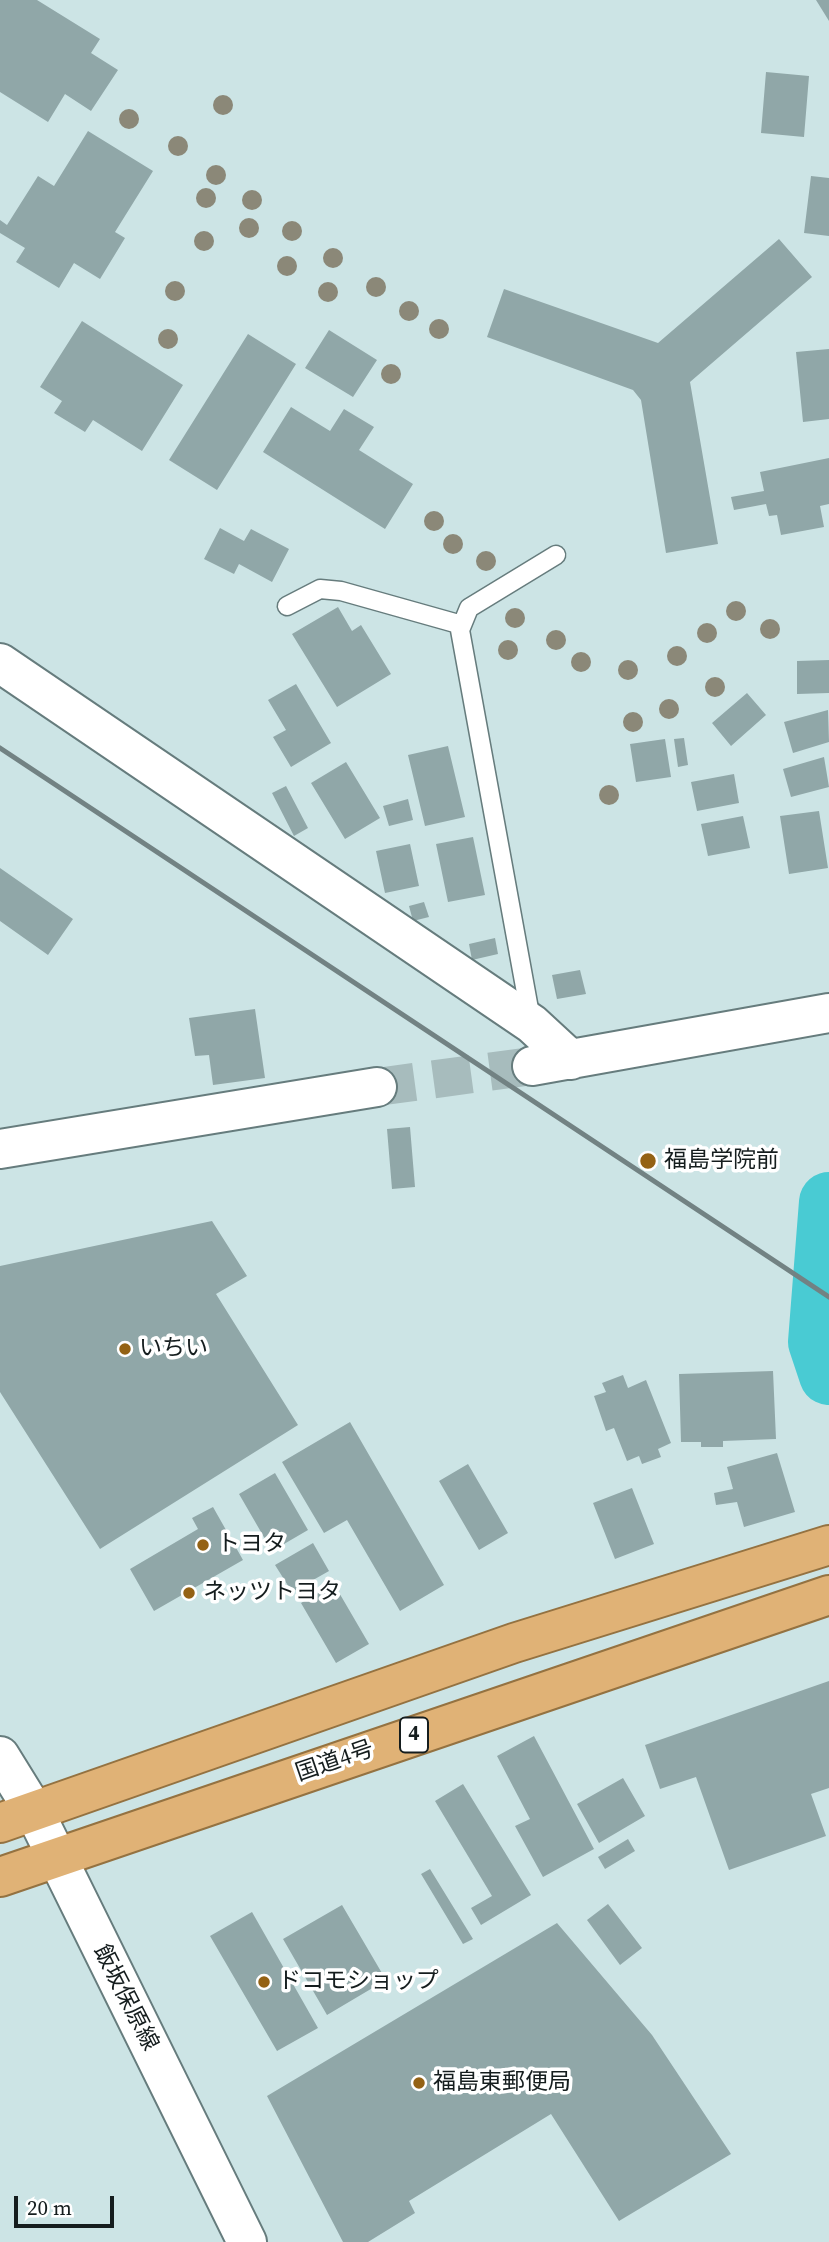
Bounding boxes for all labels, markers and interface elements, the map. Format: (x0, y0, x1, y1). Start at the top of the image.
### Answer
place label: 福島学院前 (664, 1147, 779, 1175)
marker: 福島学院前 (638, 1151, 658, 1171)
place label: いちい (139, 1335, 208, 1363)
marker: いちい (117, 1341, 133, 1357)
place label: トヨタ (217, 1531, 286, 1559)
marker: トヨタ (195, 1537, 211, 1553)
place label: ネッツトヨタ (203, 1579, 341, 1607)
marker: ネッツトヨタ (181, 1585, 197, 1601)
road number: 4 (400, 1718, 428, 1752)
street label: 国道4号 (292, 1736, 378, 1788)
street label: 飯坂保原線 (87, 1941, 163, 2055)
place label: ドコモショップ (278, 1968, 439, 1996)
marker: ドコモショップ (256, 1974, 272, 1990)
place label: 福島東郵便局 (433, 2069, 571, 2097)
marker: 福島東郵便局 (411, 2075, 427, 2091)
scale bar (18, 2182, 117, 2226)
text: 20 m (27, 2193, 72, 2222)

